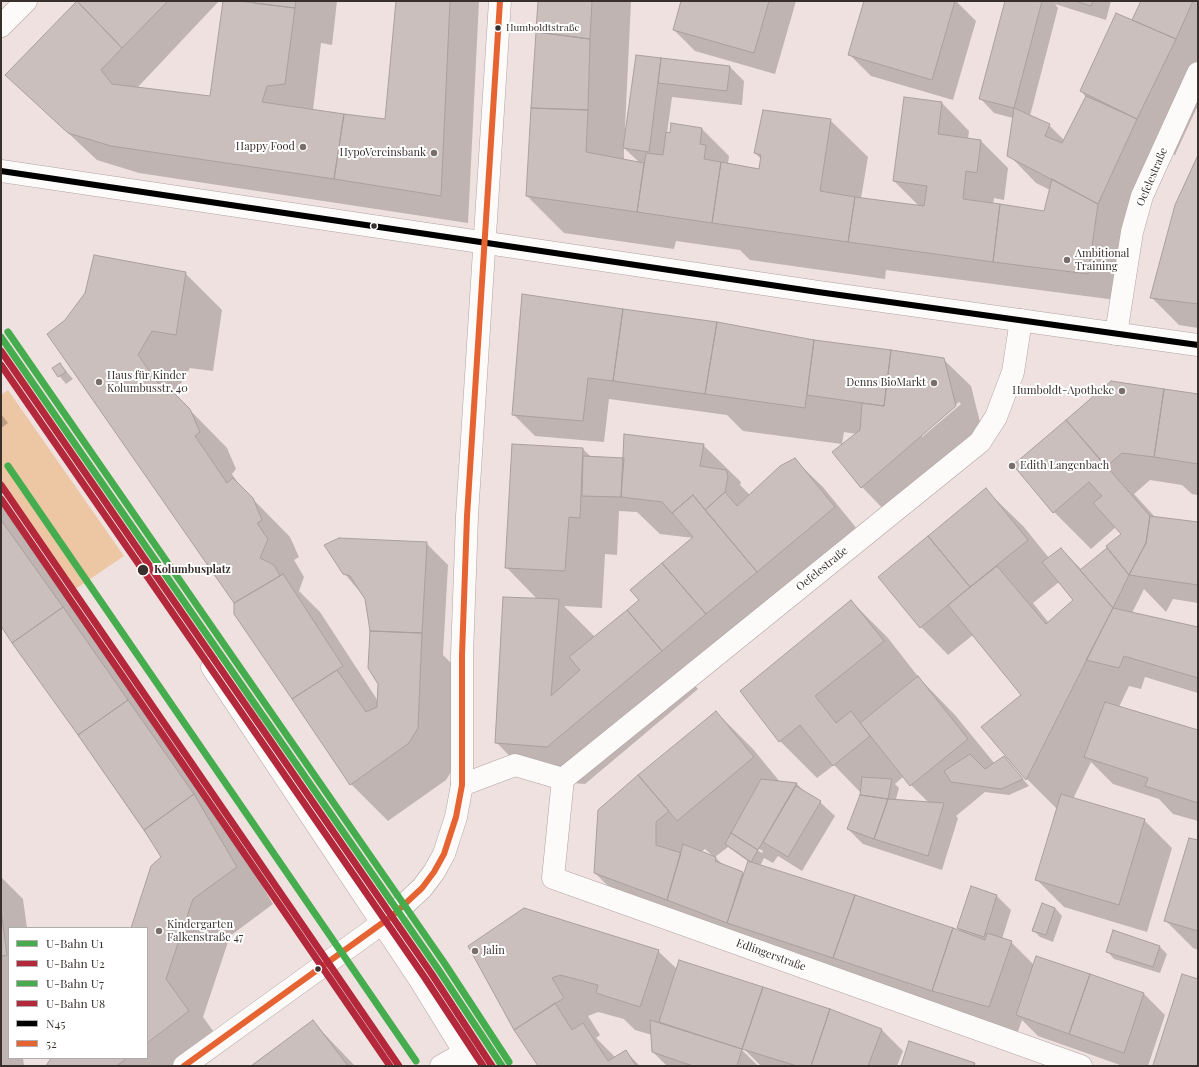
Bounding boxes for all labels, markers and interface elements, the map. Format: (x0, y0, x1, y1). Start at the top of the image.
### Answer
place label: Humboldtstraße (506, 22, 580, 34)
marker: Humboldtstraße (493, 23, 503, 33)
place label: Happy Food (236, 140, 295, 154)
marker: Happy Food (298, 142, 308, 152)
place label: HypoVereinsbank (339, 146, 426, 160)
street label: Oefelestraße (1134, 146, 1170, 208)
marker: HypoVereinsbank (429, 148, 439, 158)
unlabelled marker (369, 221, 379, 231)
place label: Ambitional Training (1075, 247, 1129, 273)
marker: Ambitional Training (1062, 255, 1072, 265)
place label: Haus für Kinder Kolumbusstr. 40 (107, 369, 188, 395)
place label: Denns BioMarkt (846, 376, 926, 390)
marker: Haus für Kinder Kolumbusstr. 40 (94, 377, 104, 387)
marker: Denns BioMarkt (929, 378, 939, 388)
place label: Humboldt-Apotheke (1012, 384, 1114, 398)
marker: Humboldt-Apotheke (1117, 386, 1127, 396)
place label: Edith Langenbach (1020, 459, 1109, 473)
marker: Edith Langenbach (1007, 461, 1017, 471)
street label: Oefelestraße (794, 544, 850, 594)
marker: Kolumbusplatz (136, 563, 150, 577)
place label: Kolumbusplatz (154, 563, 231, 577)
place label: Kindergarten Falkenstraße 47 (167, 918, 243, 944)
marker: Kindergarten Falkenstraße 47 (154, 926, 164, 936)
legend (8, 927, 148, 1059)
text: U-Bahn U1 (46, 935, 103, 951)
street label: Edlingerstraße (734, 936, 808, 974)
place label: Jalin (483, 944, 505, 958)
marker: Jalin (470, 946, 480, 956)
text: U-Bahn U2 (46, 955, 105, 971)
unlabelled marker (313, 964, 323, 974)
text: U-Bahn U7 (46, 975, 104, 991)
text: U-Bahn U8 (46, 995, 105, 1011)
text: N45 (46, 1015, 65, 1031)
text: 52 (46, 1035, 57, 1051)

